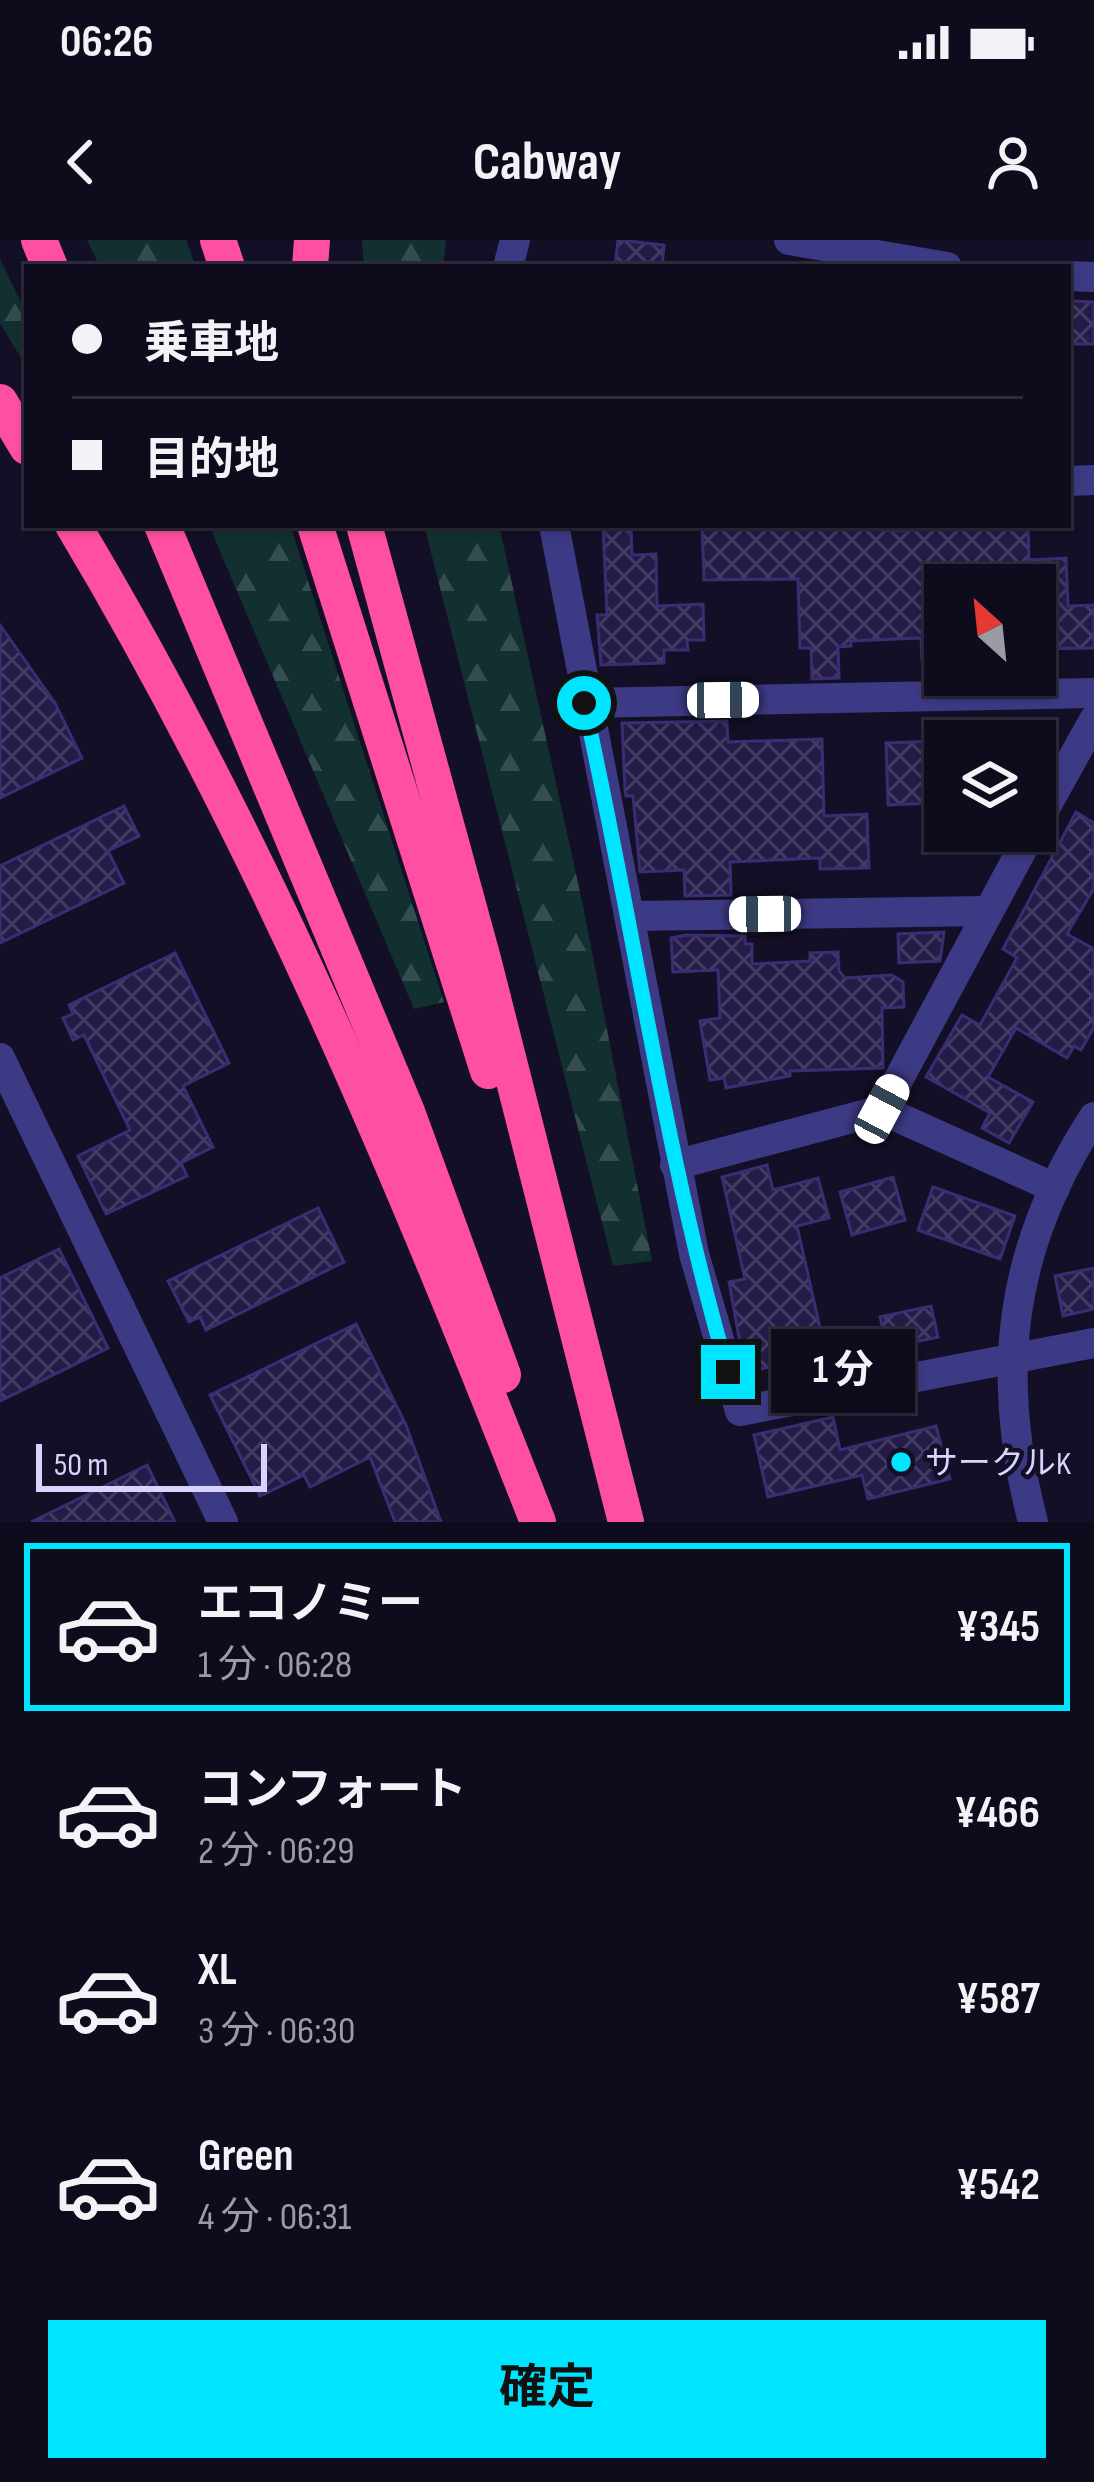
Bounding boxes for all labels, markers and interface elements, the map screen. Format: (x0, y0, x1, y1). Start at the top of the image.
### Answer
text: 06:26 (60, 15, 154, 70)
icon: back (48, 129, 114, 195)
icon: person (980, 129, 1046, 195)
text: Cabway (473, 130, 621, 195)
text: 乗車地 (144, 317, 279, 372)
text: 目的地 (144, 433, 279, 488)
north arrow (924, 564, 1056, 696)
map controls (924, 564, 1056, 852)
route start (557, 676, 611, 730)
car (687, 681, 759, 719)
button: layers (924, 720, 1056, 852)
car (729, 895, 801, 933)
car (849, 1069, 915, 1149)
callout: 1 分 (770, 1330, 914, 1414)
route end (701, 1345, 755, 1399)
text: 1 分 (813, 1347, 873, 1394)
scale bar (36, 1438, 267, 1491)
place label: サークルK (925, 1444, 1071, 1484)
text: 50 m (54, 1445, 108, 1485)
marker: サークルK (888, 1449, 914, 1475)
icon: car (54, 1573, 162, 1681)
text: エコノミー (198, 1577, 423, 1632)
text: ¥345 (956, 1600, 1040, 1655)
text: 1 分 · 06:28 (198, 1642, 352, 1689)
icon: car (54, 1759, 162, 1867)
text: コンフォート (198, 1763, 467, 1818)
text: ¥466 (954, 1786, 1040, 1841)
text: 2 分 · 06:29 (198, 1828, 355, 1875)
text: XL (198, 1943, 237, 1998)
icon: car (54, 1945, 162, 2053)
text: ¥587 (956, 1972, 1040, 2027)
text: 3 分 · 06:30 (198, 2008, 355, 2055)
text: Green (198, 2129, 294, 2184)
icon: car (54, 2131, 162, 2239)
text: ¥542 (956, 2158, 1040, 2213)
text: 4 分 · 06:31 (198, 2194, 352, 2241)
button: 確定 (48, 2320, 1046, 2458)

